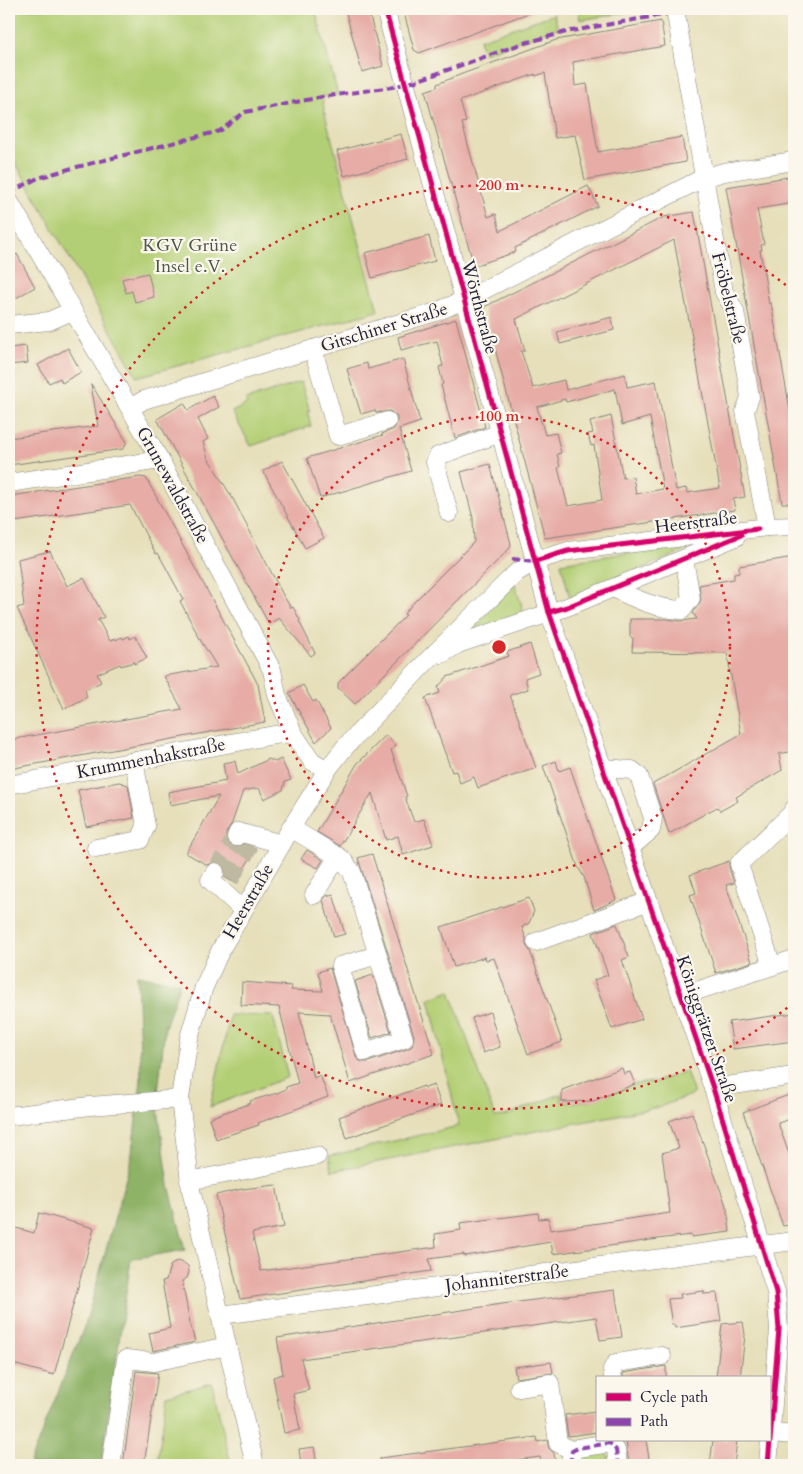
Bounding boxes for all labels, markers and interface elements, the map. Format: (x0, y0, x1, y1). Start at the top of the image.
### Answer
text: 200 m (479, 175, 520, 195)
park label: KGV Grüne Insel e.V. (143, 233, 237, 279)
street label: Fröbelstraße (705, 250, 752, 347)
street label: Wörthstraße (455, 256, 504, 357)
street label: Gitschiner Straße (317, 296, 451, 359)
text: 100 m (479, 406, 520, 426)
street label: Grunewaldstraße (130, 422, 215, 548)
street label: Heerstraße (653, 505, 739, 540)
centre of rings (490, 638, 508, 656)
street label: Krummenhakstraße (75, 732, 228, 785)
street label: Heerstraße (217, 859, 280, 943)
street label: Königgrätzer Straße (670, 952, 743, 1106)
street label: Johanniterstraße (441, 1259, 570, 1299)
legend (596, 1376, 770, 1442)
text: Cycle path (640, 1387, 709, 1407)
text: Path (640, 1411, 669, 1431)

